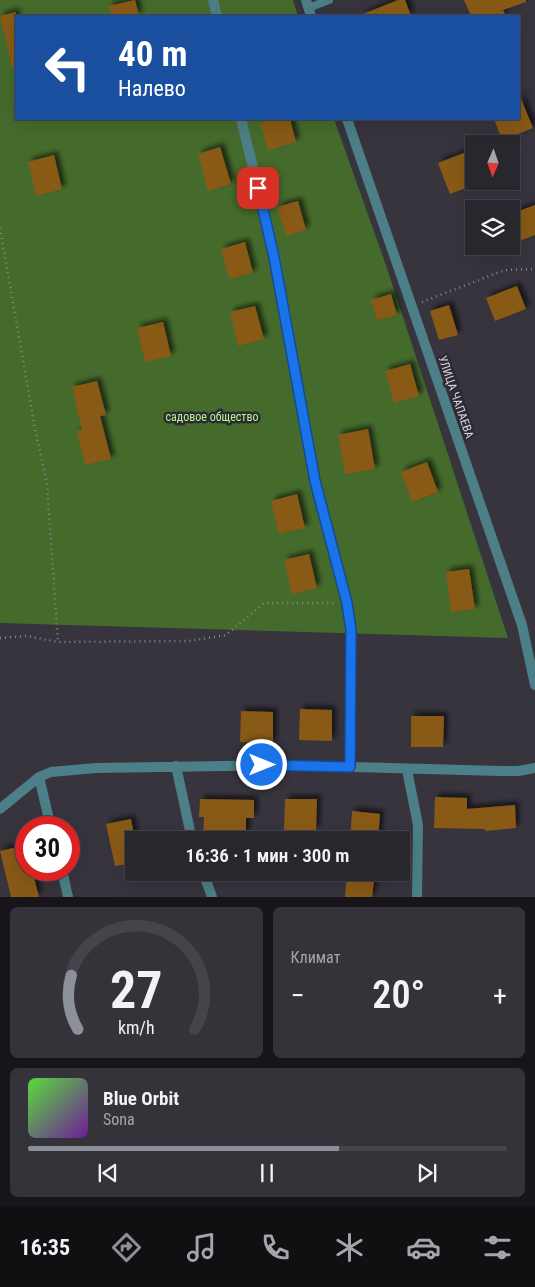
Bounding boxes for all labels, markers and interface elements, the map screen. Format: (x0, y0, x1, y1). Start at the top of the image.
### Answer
text: 40 m (118, 34, 187, 75)
icon: left (35, 35, 100, 100)
text: Налево (118, 76, 186, 101)
north arrow (465, 135, 520, 190)
map controls (465, 135, 520, 255)
pin (237, 167, 279, 209)
icon: arrive (244, 174, 272, 202)
button: layers (465, 200, 520, 255)
street label: УЛИЦА ЧАПАЕВА (435, 354, 477, 440)
park label: садовое общество (165, 410, 259, 424)
position arrow (235, 738, 287, 790)
speed limit sign: 30 (15, 816, 80, 881)
text: 16:36 · 1 мин · 300 m (186, 844, 349, 867)
text: Климат (291, 948, 340, 967)
text: 27 (110, 960, 163, 1021)
text: 20° (372, 973, 425, 1017)
text: − (291, 979, 305, 1012)
text: + (493, 979, 507, 1012)
text: km/h (118, 1017, 155, 1038)
text: Blue Orbit (103, 1087, 179, 1110)
text: Sona (103, 1110, 135, 1129)
icon: previous (94, 1159, 122, 1187)
icon: pause (253, 1159, 281, 1187)
icon: next (413, 1159, 441, 1187)
icon: directions (109, 1230, 144, 1265)
icon: music (184, 1230, 219, 1265)
icon: phone (258, 1230, 293, 1265)
icon: climate (332, 1230, 367, 1265)
icon: car (406, 1230, 441, 1265)
icon: filters (480, 1230, 515, 1265)
text: 16:35 (20, 1235, 70, 1260)

